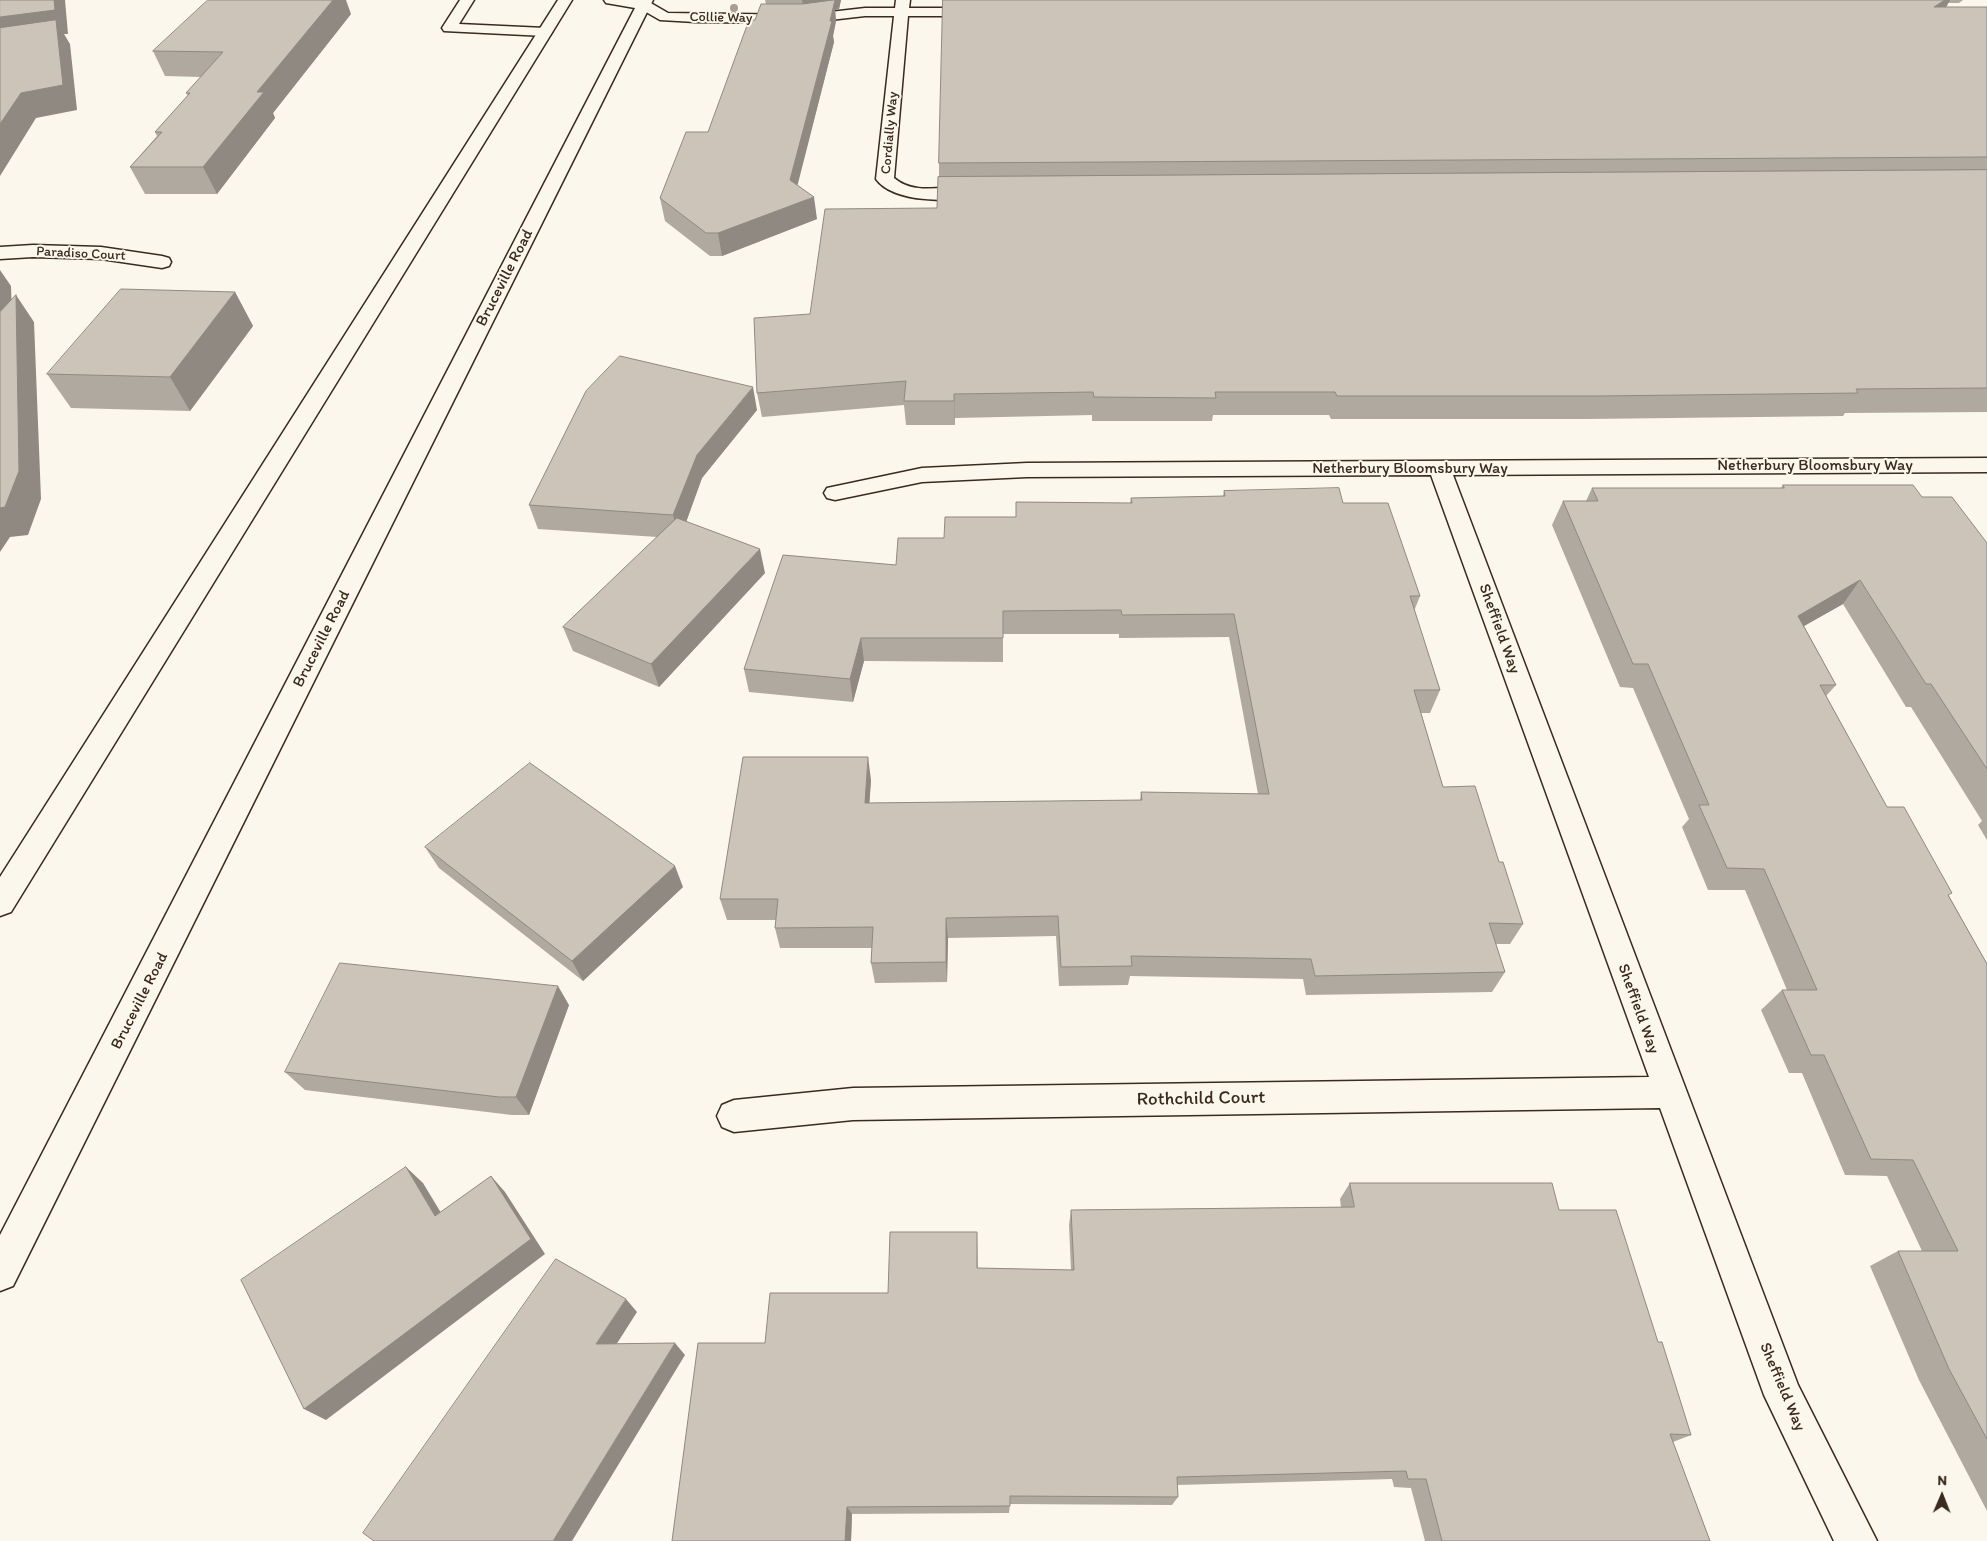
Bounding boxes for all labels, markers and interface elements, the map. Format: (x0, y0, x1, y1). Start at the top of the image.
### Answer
street label: Collie Way (689, 9, 753, 27)
street label: Cordially Way (878, 91, 902, 175)
street label: Bruceville Road (472, 226, 538, 330)
street label: Paradiso Court (36, 243, 126, 265)
street label: Netherbury Bloomsbury Way (1717, 456, 1913, 476)
street label: Netherbury Bloomsbury Way (1312, 459, 1508, 479)
street label: Sheffield Way (1474, 581, 1524, 677)
street label: Bruceville Road (289, 587, 355, 691)
street label: Bruceville Road (107, 949, 173, 1053)
street label: Sheffield Way (1613, 961, 1663, 1057)
street label: Rothchild Court (1136, 1086, 1266, 1112)
street label: Sheffield Way (1755, 1340, 1809, 1434)
north arrow (1917, 1471, 1967, 1521)
text: N (1937, 1472, 1947, 1489)

